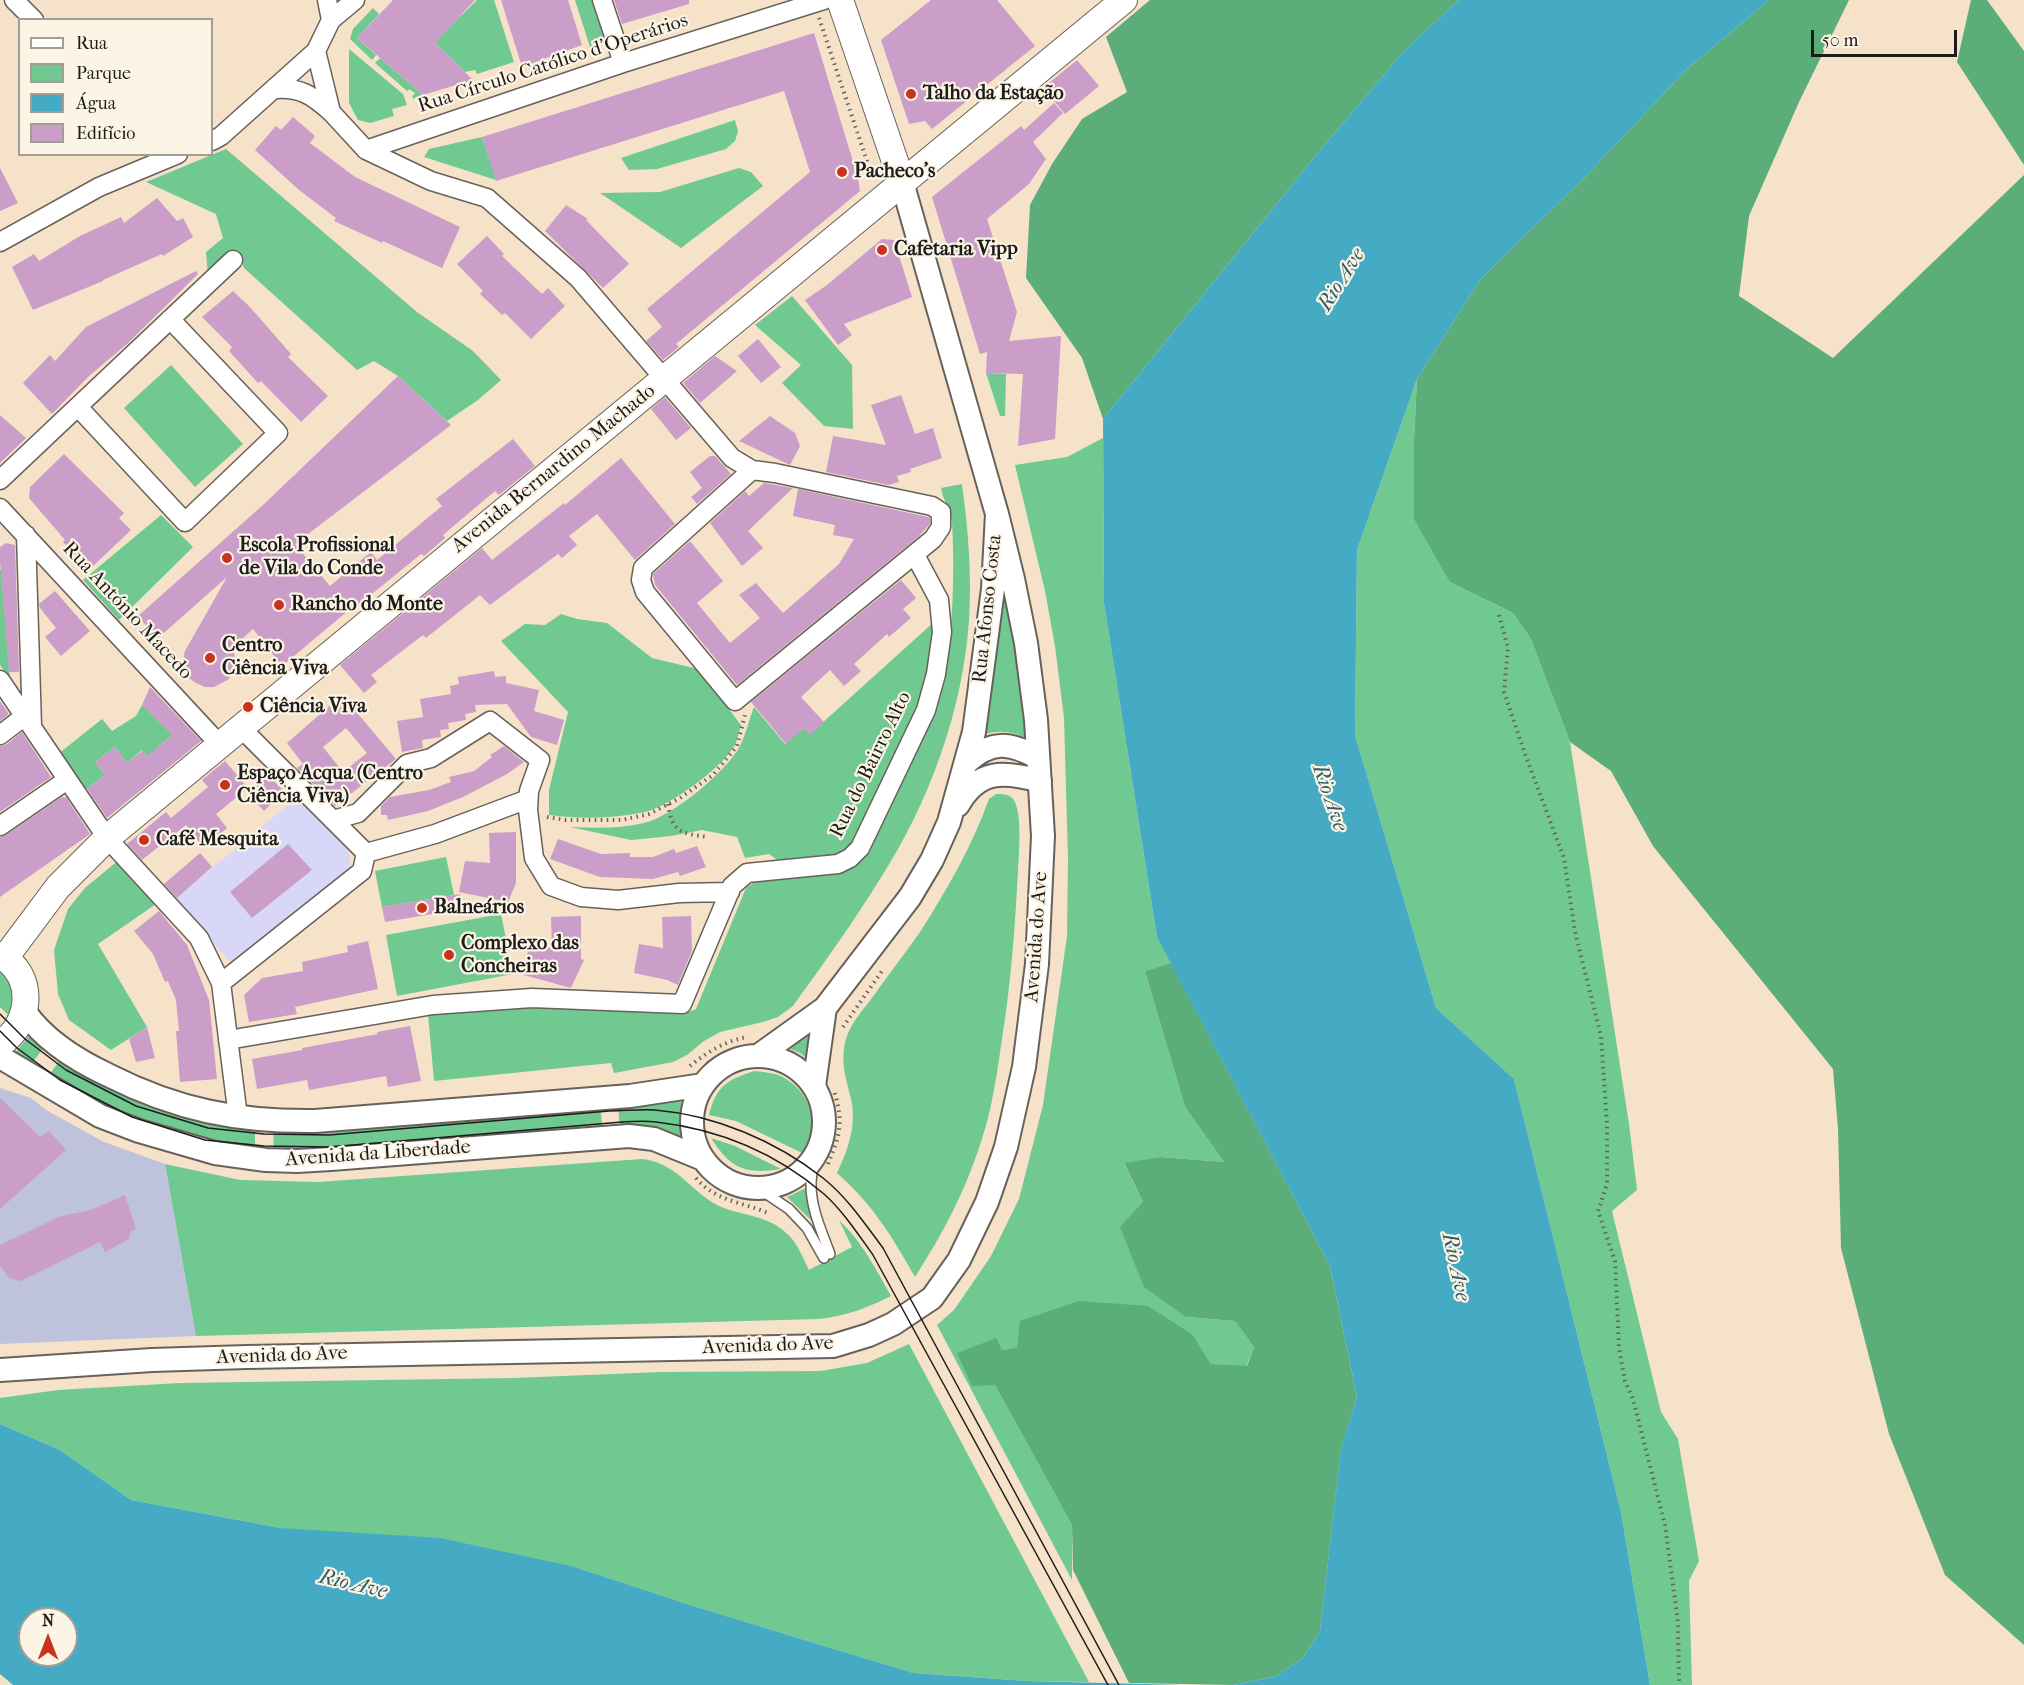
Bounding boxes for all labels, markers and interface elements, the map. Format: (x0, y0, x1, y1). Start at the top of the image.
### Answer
street label: Rua Círculo Católico d'Operários (415, 9, 691, 119)
legend (18, 18, 213, 156)
scale bar (1814, 18, 1960, 56)
text: 50 m (1822, 30, 1858, 51)
text: Rua (76, 33, 107, 54)
text: Parque (76, 63, 131, 84)
place label: Talho da Estação (923, 82, 1064, 106)
marker: Talho da Estação (904, 87, 918, 101)
text: Água (76, 93, 116, 114)
text: Edifício (76, 123, 135, 144)
place label: Pacheco's (854, 160, 935, 184)
marker: Pacheco's (835, 165, 849, 179)
place label: Cafetaria Vipp (894, 238, 1018, 262)
marker: Cafetaria Vipp (875, 243, 889, 257)
water label: Rio Ave (1313, 244, 1371, 316)
street label: Avenida Bernardino Machado (447, 379, 661, 559)
place label: Escola Profissional de Vila do Conde (239, 534, 395, 581)
street label: Rua Afonso Costa (968, 534, 1008, 684)
street label: Rua António Macedo (57, 537, 197, 685)
marker: Escola Profissional de Vila do Conde (220, 551, 234, 565)
place label: Rancho do Monte (291, 593, 443, 617)
marker: Rancho do Monte (272, 598, 286, 612)
place label: Centro Ciência Viva (222, 634, 328, 681)
marker: Centro Ciência Viva (203, 651, 217, 665)
street label: Rua do Bairro Alto (825, 688, 917, 842)
place label: Ciência Viva (260, 695, 366, 719)
marker: Ciência Viva (241, 700, 255, 714)
water label: Rio Ave (1306, 761, 1352, 835)
place label: Espaço Acqua (Centro Ciência Viva) (237, 762, 423, 809)
marker: Espaço Acqua (Centro Ciência Viva) (218, 778, 232, 792)
place label: Café Mesquita (156, 828, 278, 852)
marker: Café Mesquita (137, 833, 151, 847)
street label: Avenida do Ave (1020, 871, 1054, 1003)
place label: Balneários (434, 896, 524, 920)
marker: Balneários (415, 901, 429, 915)
place label: Complexo das Concheiras (461, 932, 579, 979)
marker: Complexo das Concheiras (442, 948, 456, 962)
street label: Avenida da Liberdade (285, 1136, 471, 1172)
water label: Rio Ave (1436, 1231, 1474, 1303)
street label: Avenida do Ave (702, 1332, 834, 1360)
street label: Avenida do Ave (216, 1342, 348, 1370)
water label: Rio Ave (317, 1565, 389, 1605)
north arrow (18, 1607, 78, 1667)
text: N (42, 1611, 54, 1630)

